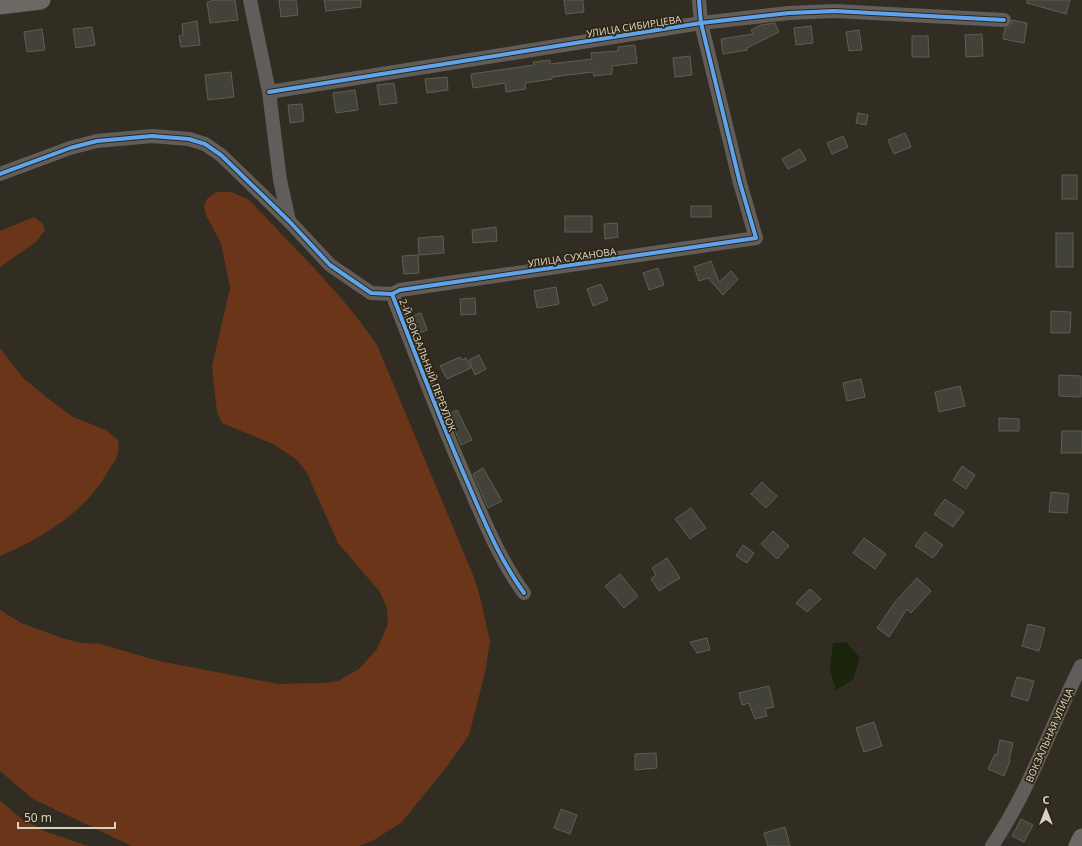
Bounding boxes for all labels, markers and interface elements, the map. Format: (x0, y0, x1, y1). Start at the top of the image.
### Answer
street label: УЛИЦА СИБИРЦЕВА (586, 12, 683, 40)
street label: УЛИЦА СУХАНОВА (527, 244, 618, 270)
street label: 2-Й ВОКЗАЛЬНЫЙ ПЕРЕУЛОК (396, 297, 460, 434)
street label: ВОКЗАЛЬНАЯ УЛИЦА (1022, 685, 1076, 784)
north arrow (1026, 790, 1066, 830)
text: С (1042, 792, 1050, 807)
scale bar (18, 804, 115, 830)
text: 50 m (24, 809, 52, 826)

